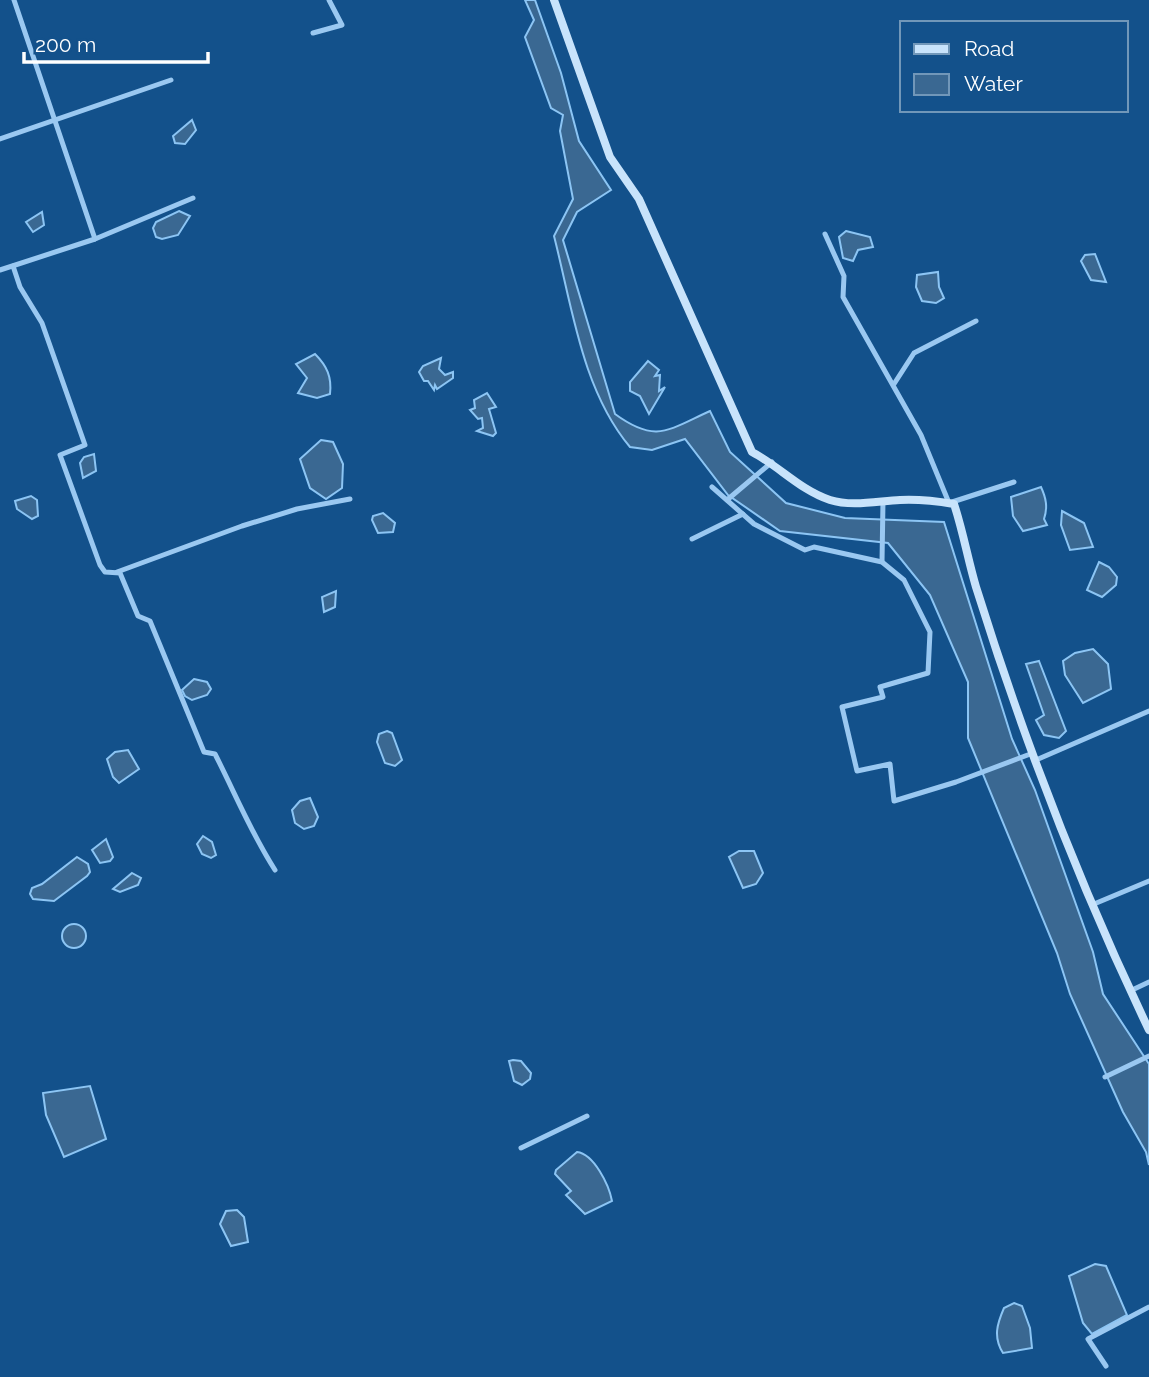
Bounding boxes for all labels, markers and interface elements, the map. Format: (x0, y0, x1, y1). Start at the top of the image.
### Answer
scale bar (24, 21, 208, 65)
legend (900, 21, 1128, 112)
text: 200 m (35, 32, 96, 57)
text: Road (964, 36, 1014, 61)
text: Water (964, 71, 1023, 96)

